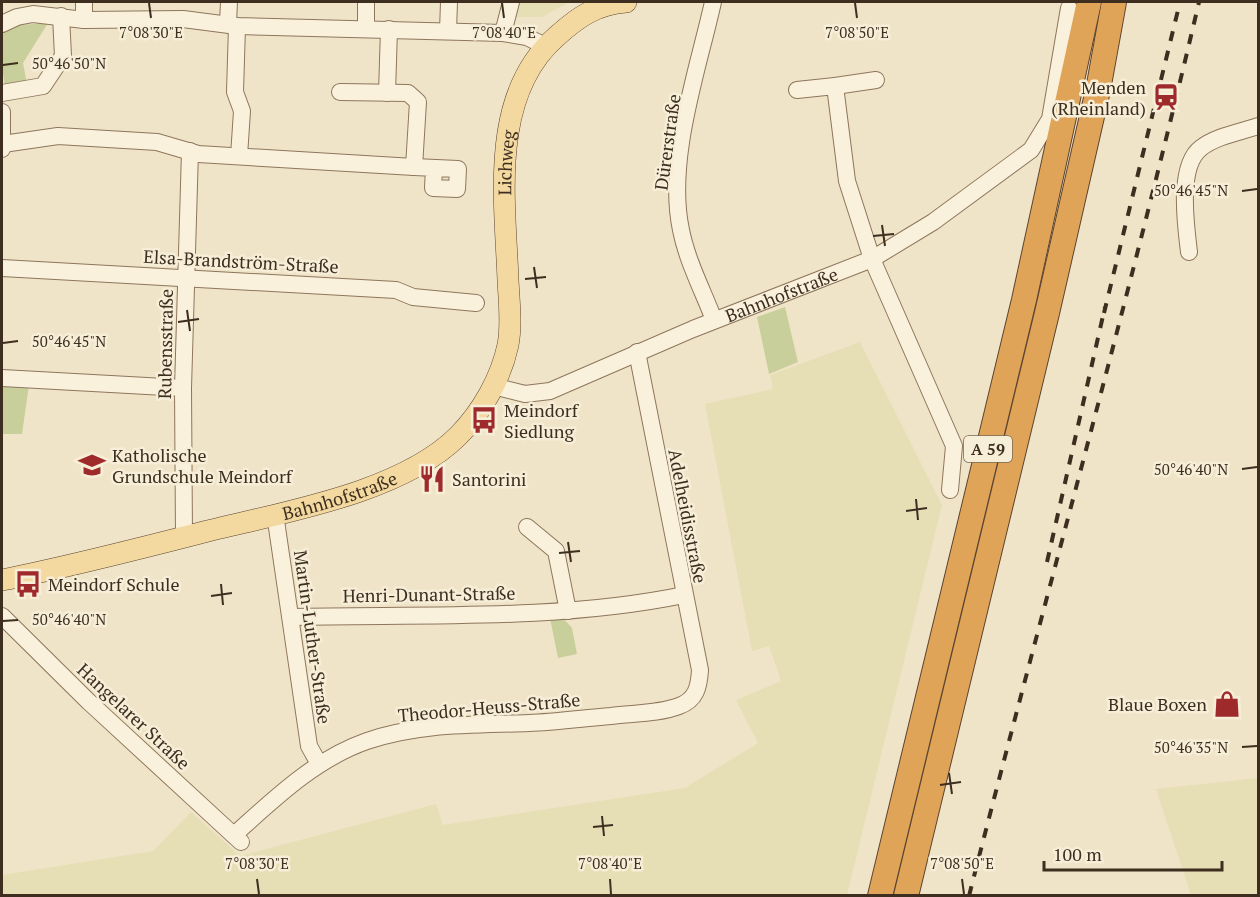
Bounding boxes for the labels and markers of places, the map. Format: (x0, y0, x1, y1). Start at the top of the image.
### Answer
place label: Menden (Rheinland) (1051, 75, 1146, 120)
station icon: Menden (Rheinland) (1151, 82, 1181, 112)
place label: Meindorf Siedlung (504, 398, 580, 443)
bus stop icon: Meindorf Siedlung (469, 405, 499, 435)
place label: Katholische Grundschule Meindorf (112, 443, 294, 488)
school or university icon: Katholische Grundschule Meindorf (77, 450, 107, 480)
restaurant icon: Santorini (417, 464, 447, 494)
place label: Santorini (452, 467, 527, 491)
bus stop icon: Meindorf Schule (13, 569, 43, 599)
place label: Meindorf Schule (48, 572, 180, 596)
shop icon: Blaue Boxen (1212, 689, 1242, 719)
place label: Blaue Boxen (1108, 692, 1207, 716)

